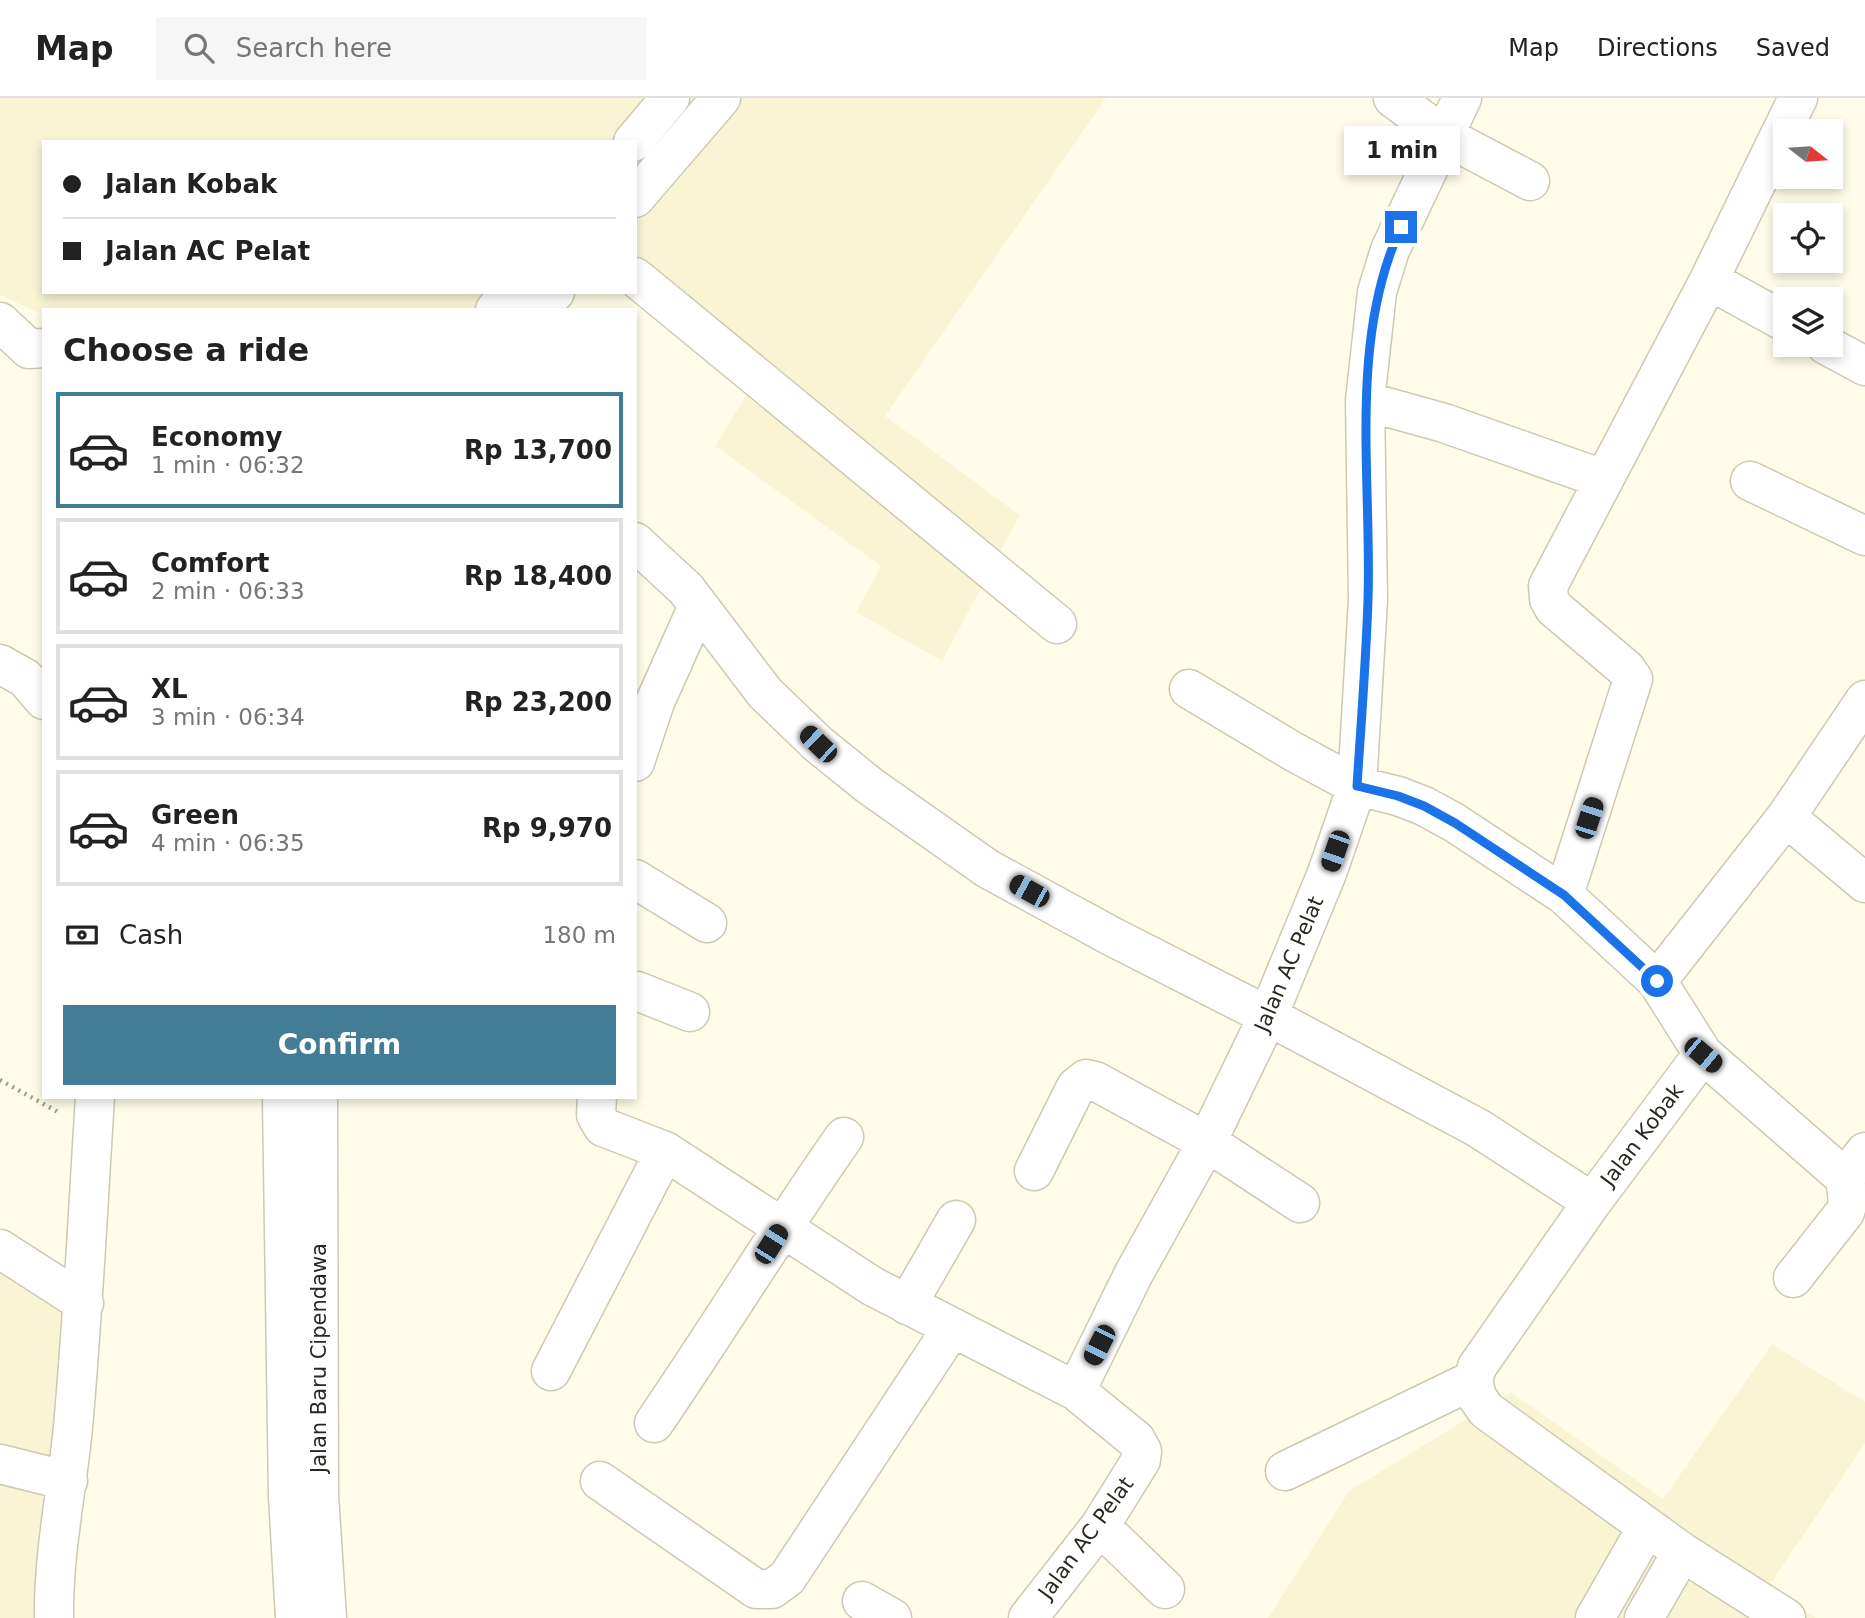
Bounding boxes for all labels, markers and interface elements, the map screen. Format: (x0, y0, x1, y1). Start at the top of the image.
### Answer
search box (156, 17, 646, 80)
text: Map (35, 29, 114, 68)
icon: search (180, 29, 218, 67)
text: Search here (236, 33, 392, 63)
text: Map (1508, 34, 1559, 62)
text: Directions (1597, 34, 1718, 62)
text: Saved (1756, 34, 1830, 62)
north arrow (1773, 119, 1843, 189)
map controls (1773, 119, 1843, 357)
callout: 1 min (1343, 125, 1459, 174)
text: 1 min (1366, 137, 1438, 163)
text: Jalan Kobak (105, 169, 277, 199)
button: locate (1773, 203, 1843, 273)
route end (1385, 211, 1417, 243)
text: Jalan AC Pelat (105, 236, 310, 266)
button: layers (1773, 287, 1843, 357)
text: Choose a ride (63, 331, 309, 369)
icon: car (67, 419, 130, 482)
text: Economy (151, 422, 282, 452)
text: Rp 13,700 (464, 435, 612, 465)
text: 1 min · 06:32 (151, 452, 305, 478)
icon: car (67, 545, 130, 608)
text: Comfort (151, 548, 269, 578)
text: Rp 18,400 (464, 561, 612, 591)
text: 2 min · 06:33 (151, 578, 305, 604)
icon: car (67, 671, 130, 734)
text: XL (151, 674, 188, 704)
text: Rp 23,200 (464, 687, 612, 717)
text: 3 min · 06:34 (151, 704, 305, 730)
car (796, 722, 841, 766)
car (1573, 795, 1606, 841)
icon: car (67, 797, 130, 860)
text: Green (151, 800, 239, 830)
text: Rp 9,970 (482, 813, 612, 843)
car (1319, 828, 1352, 874)
text: 4 min · 06:35 (151, 830, 305, 856)
car (1006, 872, 1053, 910)
street label: Jalan AC Pelat (1249, 893, 1328, 1037)
icon: cash (63, 916, 101, 954)
text: Cash (119, 920, 183, 950)
text: 180 m (542, 922, 616, 948)
route start (1641, 965, 1673, 997)
button: Confirm (63, 1005, 616, 1085)
car (1681, 1033, 1726, 1077)
street label: Jalan Kobak (1595, 1079, 1689, 1192)
car (751, 1221, 792, 1267)
street label: Jalan Baru Cipendawa (307, 1243, 331, 1475)
car (1081, 1322, 1118, 1368)
street label: Jalan AC Pelat (1033, 1472, 1138, 1605)

